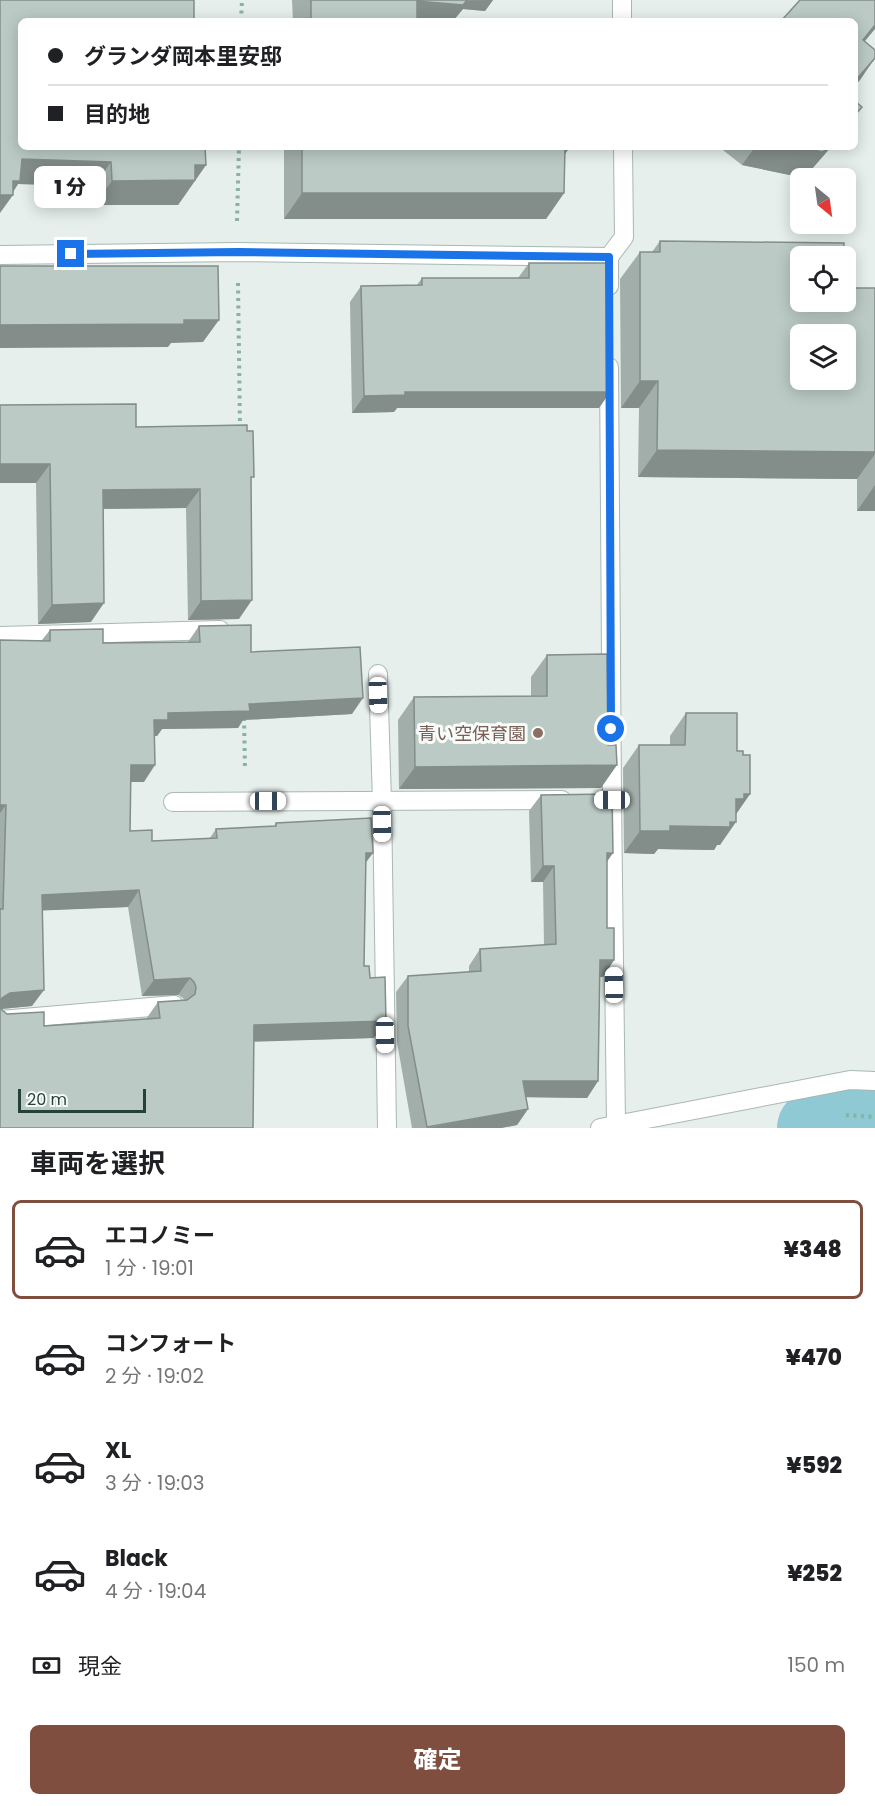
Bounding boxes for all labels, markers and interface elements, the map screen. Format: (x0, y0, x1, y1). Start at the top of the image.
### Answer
text: グランダ岡本里安邸 (84, 41, 282, 72)
text: 目的地 (84, 99, 150, 130)
callout: 1 分 (35, 167, 107, 209)
north arrow (790, 168, 856, 234)
map controls (790, 168, 856, 390)
text: 1 分 (54, 173, 86, 201)
route end (57, 240, 84, 267)
button: locate (790, 246, 856, 312)
button: layers (790, 324, 856, 390)
car (368, 677, 388, 713)
route start (597, 715, 624, 742)
place label: 青い空保育園 (418, 721, 526, 746)
marker: 青い空保育園 (531, 726, 545, 740)
car (594, 791, 630, 809)
car (250, 792, 286, 810)
car (373, 806, 391, 842)
car (605, 967, 623, 1003)
car (376, 1017, 394, 1053)
scale bar (18, 1086, 146, 1114)
text: 20 m (27, 1088, 67, 1111)
text: 車両を選択 (30, 1145, 165, 1182)
text: エコノミー (105, 1220, 215, 1251)
icon: car (33, 1223, 87, 1277)
text: ¥348 (784, 1234, 842, 1265)
text: 1 分 · 19:01 (105, 1254, 194, 1282)
text: コンフォート (105, 1328, 236, 1359)
icon: car (33, 1331, 87, 1385)
text: ¥470 (785, 1342, 842, 1373)
text: 2 分 · 19:02 (105, 1362, 204, 1390)
text: XL (105, 1435, 131, 1466)
icon: car (33, 1439, 87, 1493)
text: ¥592 (786, 1450, 842, 1481)
text: 3 分 · 19:03 (105, 1469, 205, 1497)
text: Black (105, 1543, 168, 1574)
icon: car (33, 1547, 87, 1601)
text: ¥252 (787, 1558, 842, 1589)
text: 4 分 · 19:04 (105, 1577, 206, 1605)
icon: cash (30, 1649, 63, 1682)
text: 現金 (78, 1651, 122, 1682)
text: 150 m (788, 1651, 845, 1679)
button: 確定 (30, 1725, 845, 1794)

